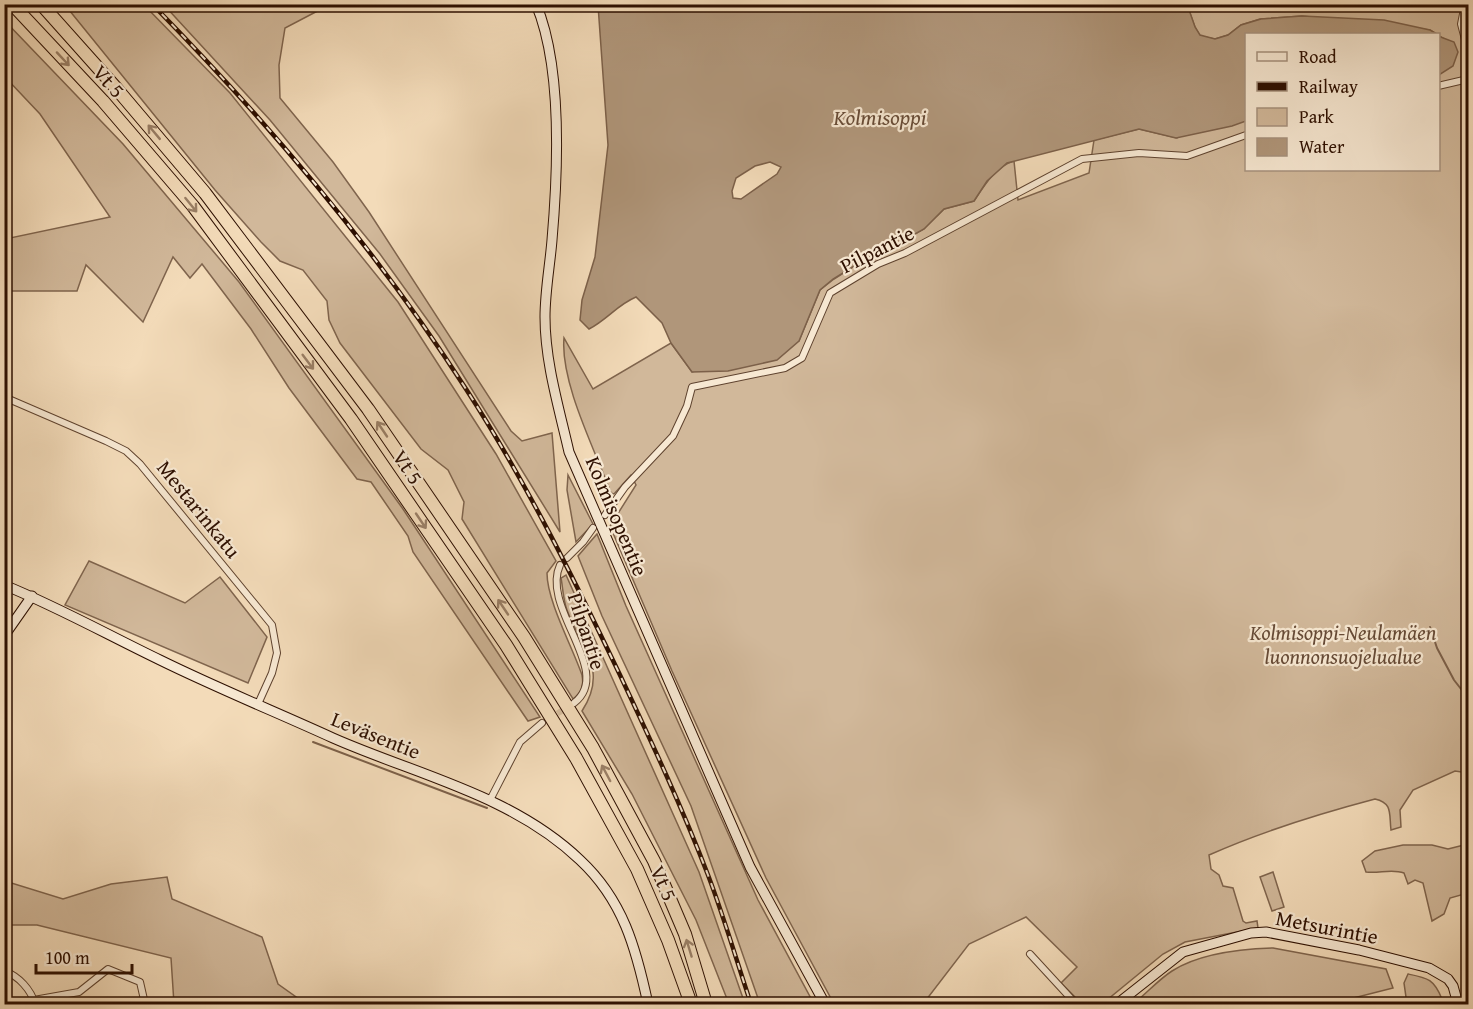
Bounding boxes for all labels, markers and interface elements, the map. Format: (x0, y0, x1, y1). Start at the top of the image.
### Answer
legend (1245, 33, 1440, 171)
text: Road (1299, 43, 1337, 70)
one-way arrow (56, 51, 70, 66)
street label: Vt 5 (85, 57, 133, 105)
text: Railway (1299, 73, 1358, 100)
water label: Kolmisoppi (832, 101, 927, 133)
text: Park (1299, 103, 1335, 130)
one-way arrow (147, 124, 160, 140)
text: Water (1299, 133, 1345, 160)
one-way arrow (185, 197, 198, 213)
street label: Pilpantie (835, 217, 919, 281)
one-way arrow (302, 353, 314, 369)
one-way arrow (375, 420, 388, 437)
street label: Vt 5 (385, 443, 431, 491)
street label: Kolmisopentie (578, 451, 656, 581)
street label: Mestarinkatu (150, 453, 249, 565)
one-way arrow (415, 512, 427, 528)
street label: Pilpantie (560, 589, 614, 674)
one-way arrow (497, 599, 509, 616)
park label: Kolmisoppi-Neulamäen luonnonsuojelualue (1249, 617, 1437, 672)
street label: Leväsentie (327, 703, 425, 767)
one-way arrow (600, 764, 611, 782)
street label: Vt 5 (643, 860, 685, 906)
street label: Metsurintie (1273, 902, 1381, 952)
scale bar (36, 937, 132, 975)
one-way arrow (683, 939, 694, 958)
text: 100 m (45, 944, 90, 971)

